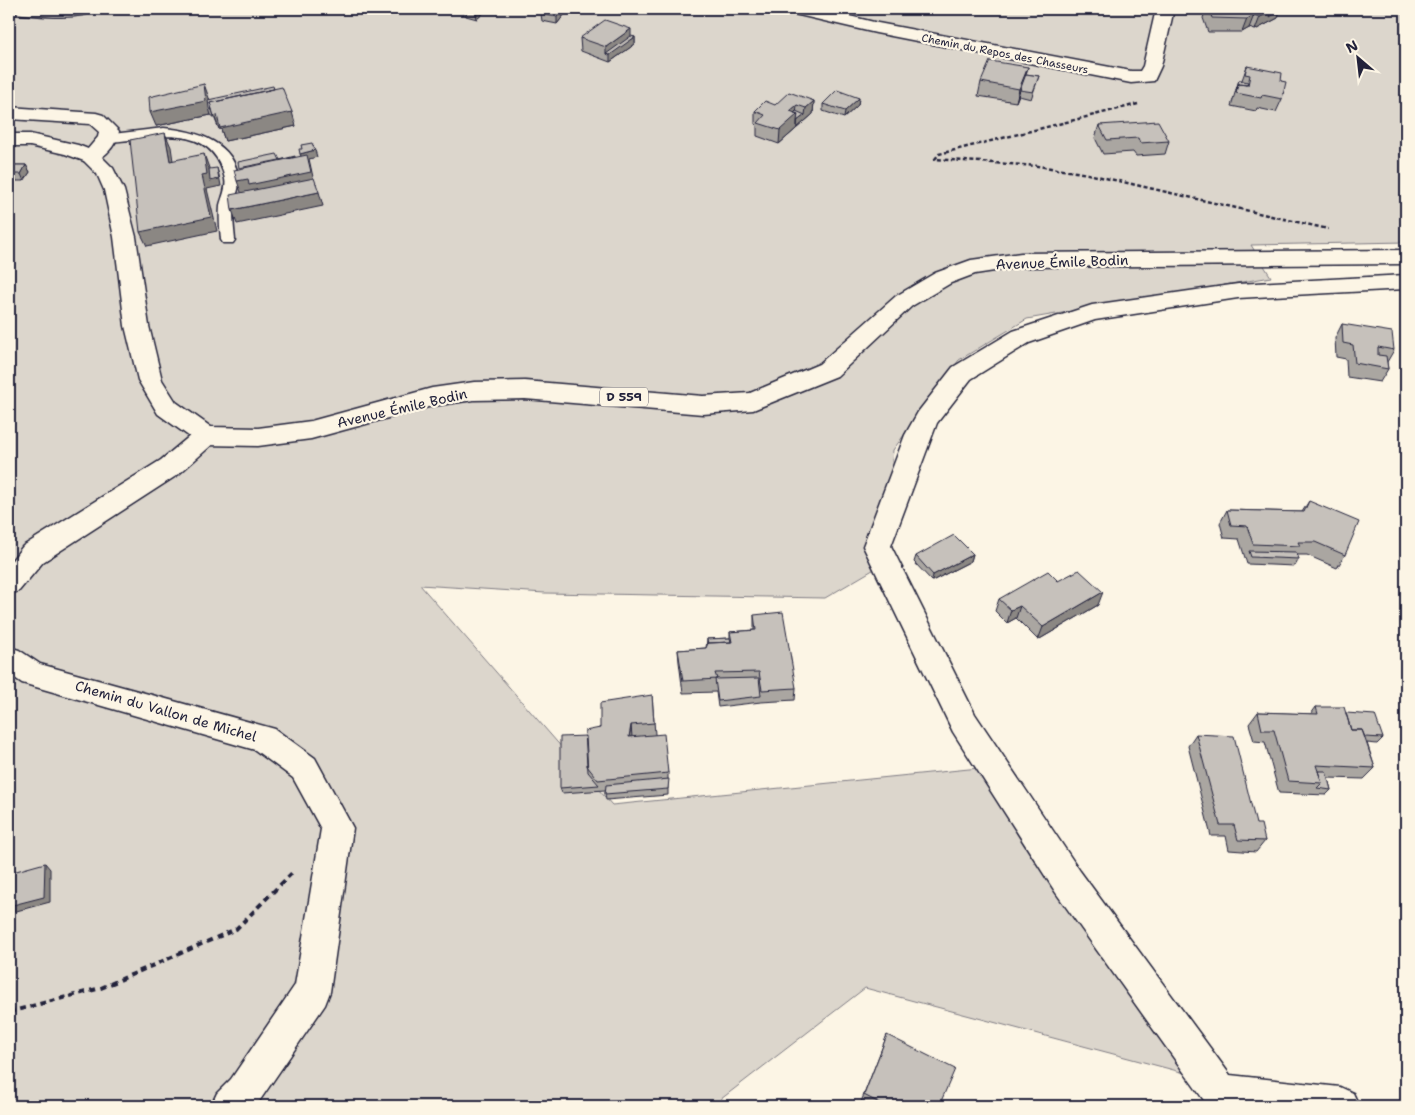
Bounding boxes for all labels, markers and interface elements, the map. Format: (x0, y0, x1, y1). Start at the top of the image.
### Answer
street label: Chemin du Repos des Chasseurs (920, 30, 1090, 78)
north arrow (1332, 32, 1382, 82)
text: N (1343, 36, 1361, 57)
street label: Avenue Émile Bodin (995, 251, 1129, 273)
street label: Avenue Émile Bodin (335, 384, 469, 432)
road number: D 559 (600, 388, 648, 407)
street label: Chemin du Vallon de Michel (73, 676, 260, 746)

